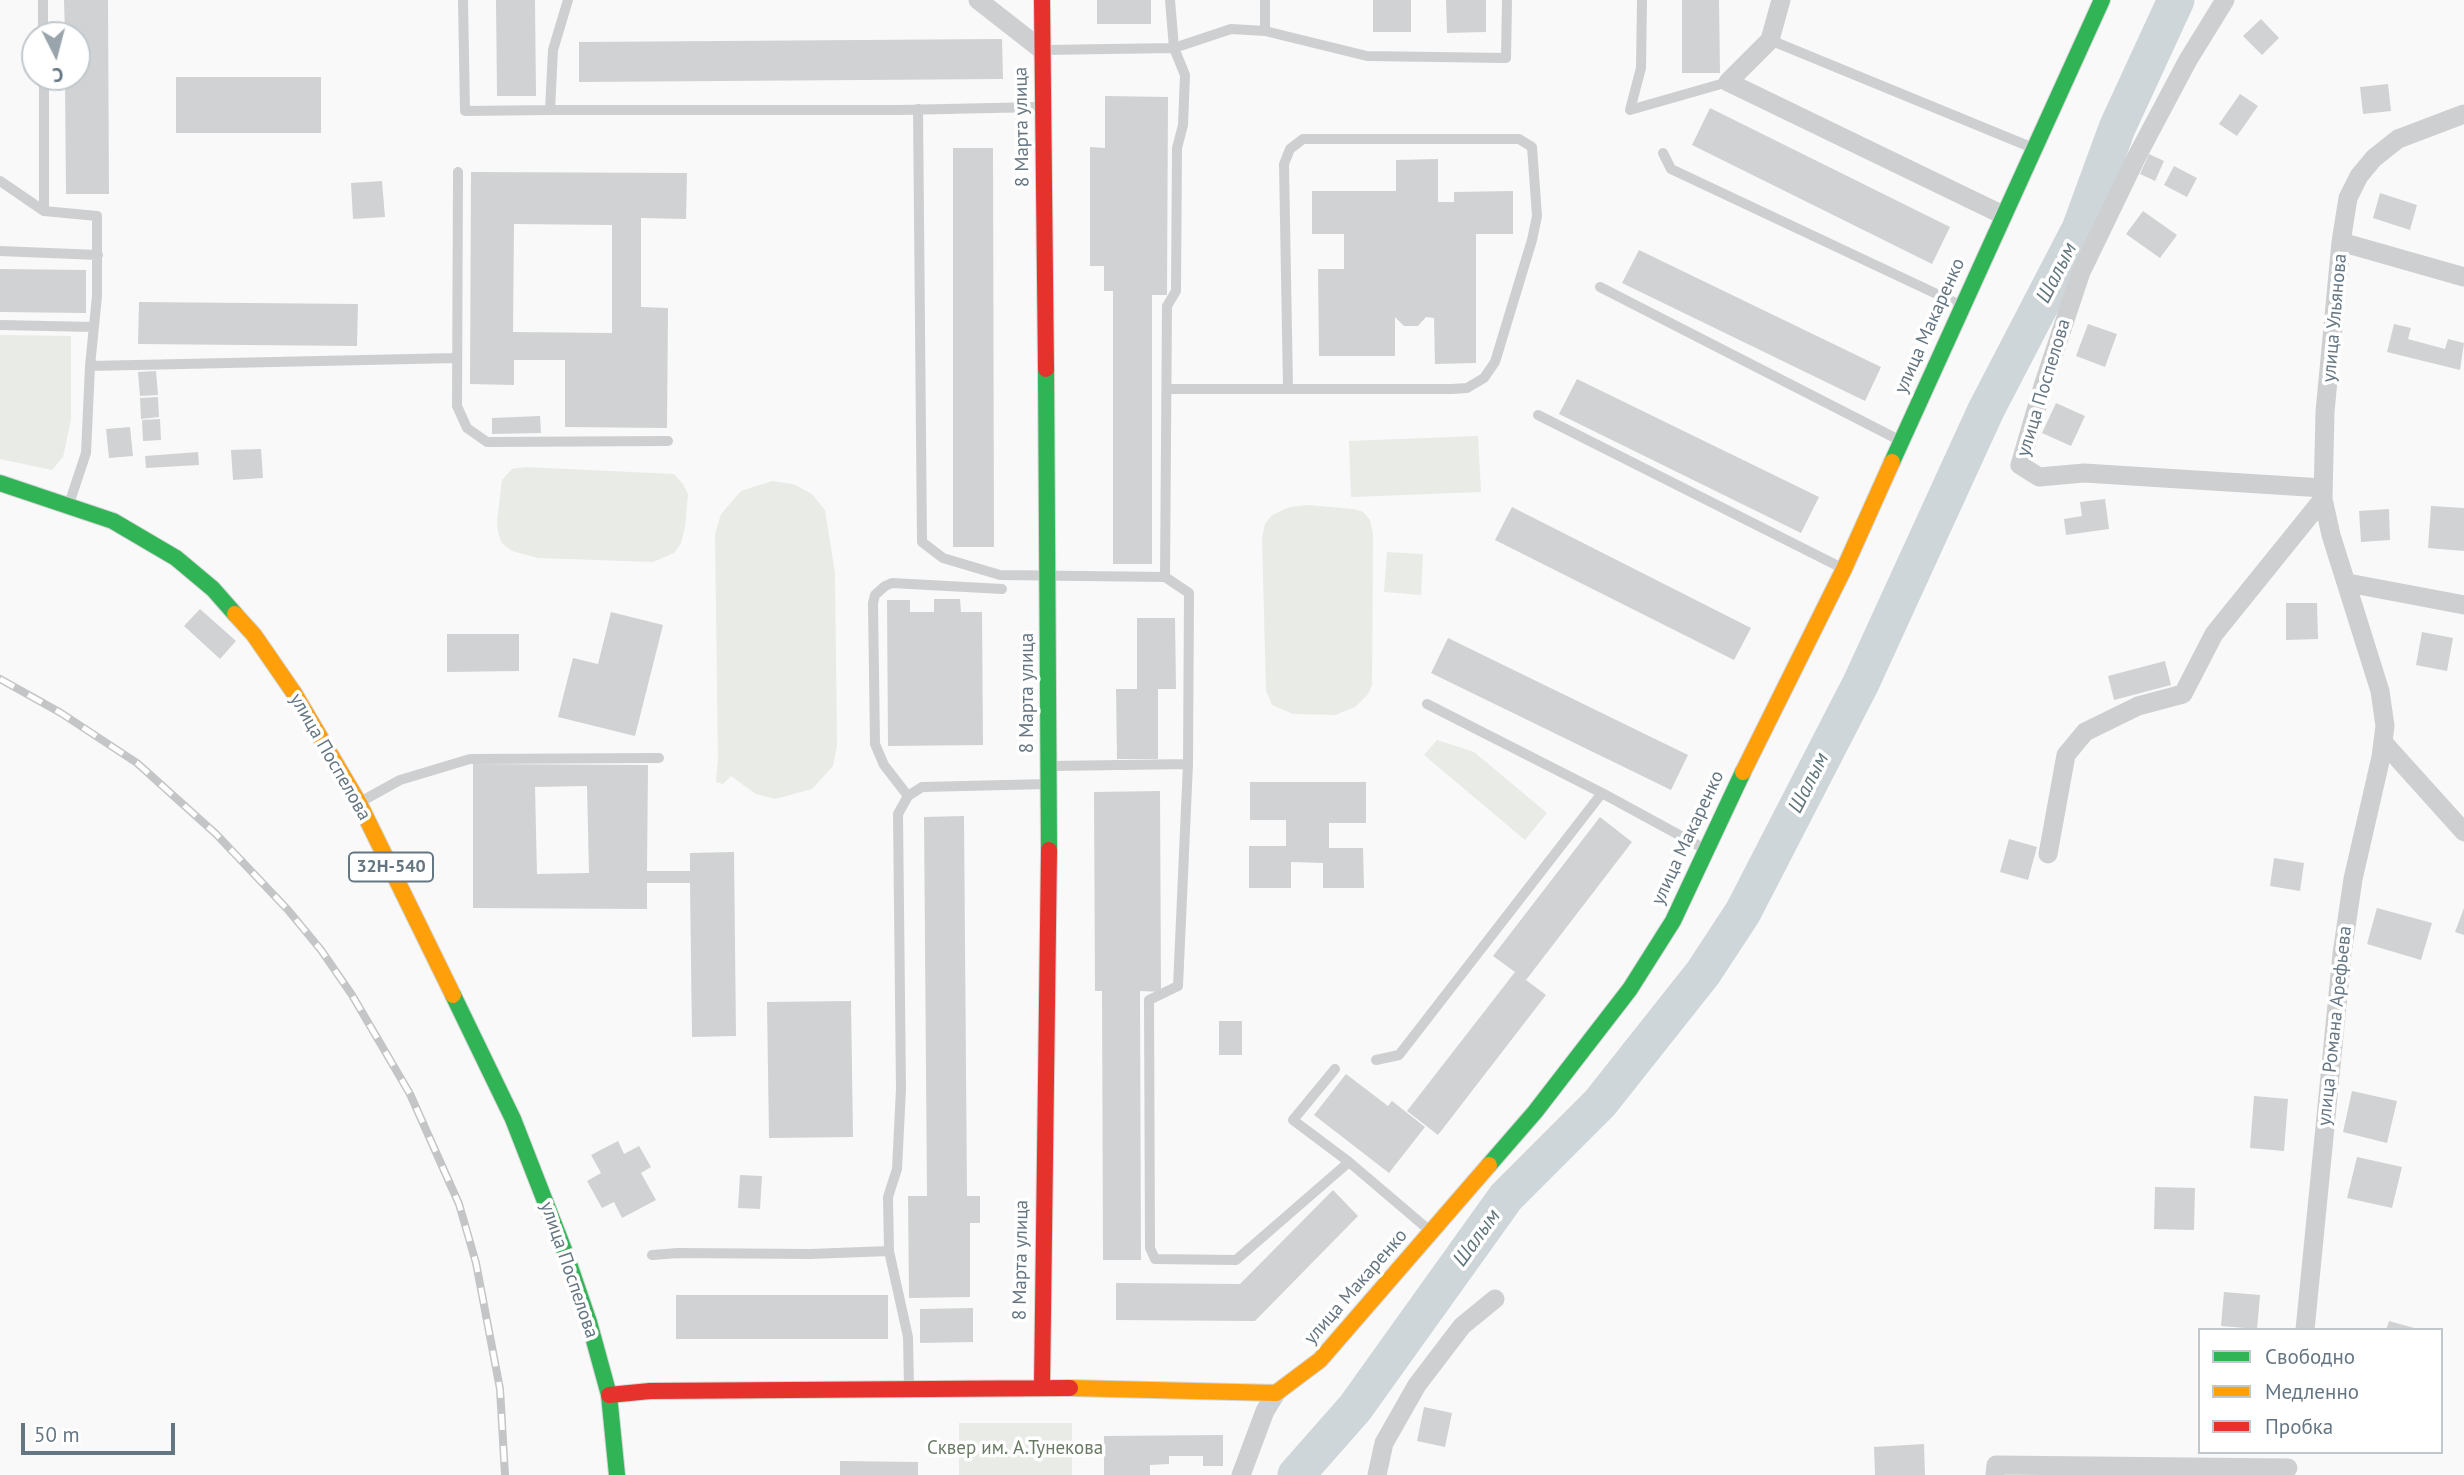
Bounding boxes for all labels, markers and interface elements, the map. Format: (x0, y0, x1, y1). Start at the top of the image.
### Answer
north arrow (21, 21, 91, 91)
text: С (51, 62, 65, 87)
street label: 8 Марта улица (1010, 67, 1034, 187)
water label: Шалым (2031, 239, 2083, 307)
street label: улица Ульянова (2318, 253, 2352, 383)
street label: улица Макаренко (1890, 255, 1970, 397)
street label: улица Поспелова (2012, 316, 2076, 460)
street label: 8 Марта улица (1017, 633, 1039, 753)
street label: улица Поспелова (284, 689, 376, 825)
water label: Шалым (1783, 749, 1835, 817)
street label: улица Макаренко (1647, 767, 1729, 909)
road number: 32Н-540 (349, 852, 433, 882)
street label: улица Романа Арефьева (2313, 925, 2357, 1127)
street label: улица Поспелова (535, 1199, 603, 1341)
street label: 8 Марта улица (1009, 1200, 1033, 1320)
water label: Шалым (1448, 1204, 1506, 1272)
street label: улица Макаренко (1300, 1225, 1412, 1349)
legend (2198, 1328, 2443, 1454)
text: Свободно (2265, 1343, 2355, 1370)
text: Медленно (2265, 1378, 2359, 1405)
scale bar (24, 1408, 178, 1452)
text: Пробка (2265, 1413, 2333, 1440)
text: 50 m (34, 1421, 80, 1448)
park label: Сквер им. А.Тунекова (927, 1438, 1103, 1460)

